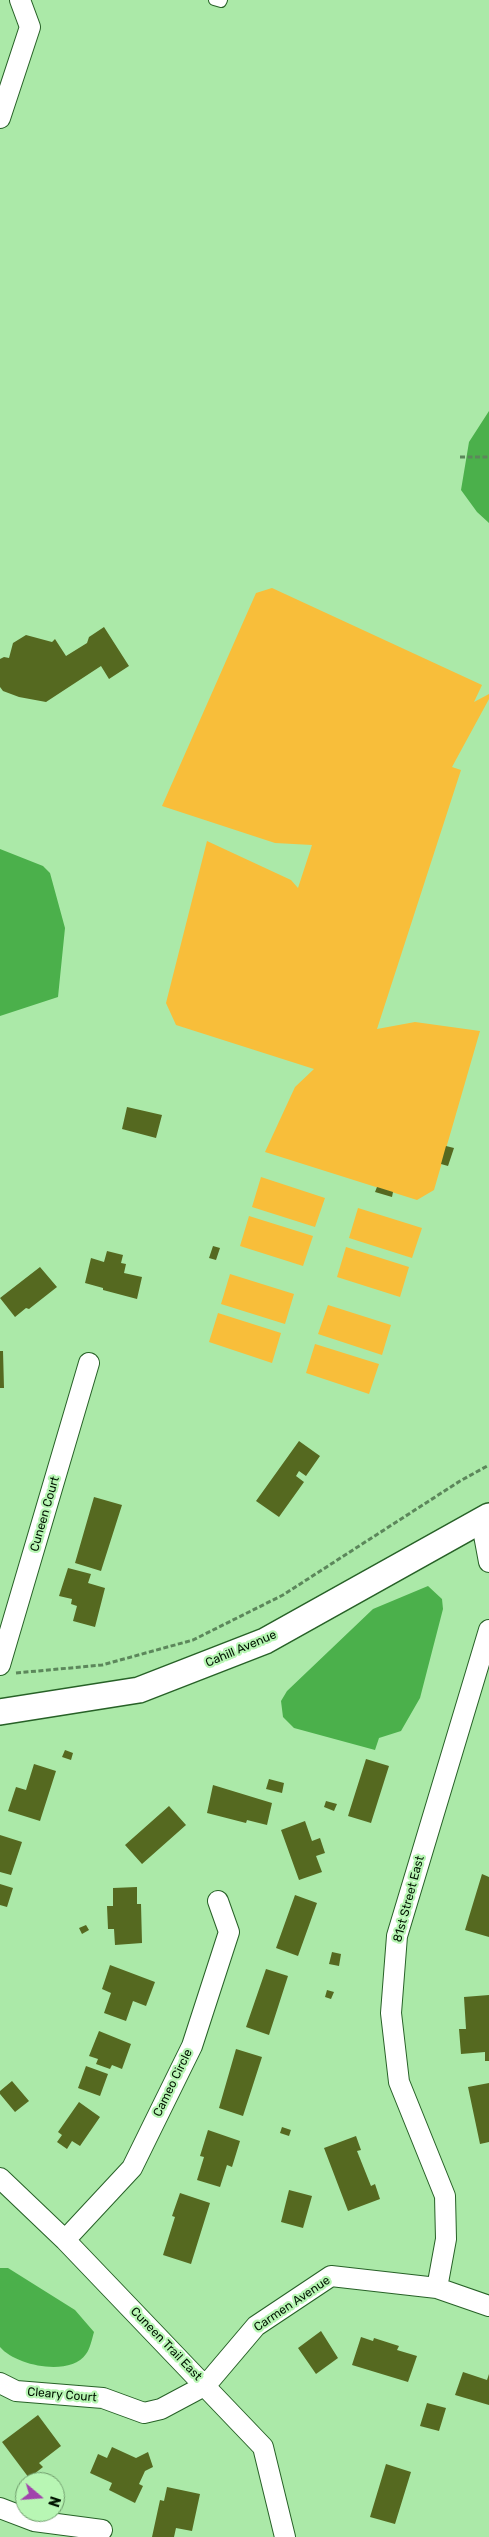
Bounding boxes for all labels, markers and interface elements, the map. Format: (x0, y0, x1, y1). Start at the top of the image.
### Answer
street label: Cuneen Court (27, 1475, 63, 1553)
street label: Cahill Avenue (203, 1628, 279, 1670)
street label: 81st Street East (391, 1854, 427, 1944)
street label: Cameo Circle (150, 2047, 196, 2119)
street label: Carmen Avenue (251, 2273, 333, 2335)
street label: Cuneen Trail East (127, 2304, 205, 2384)
street label: Cleary Court (27, 2385, 97, 2405)
north arrow (15, 2472, 65, 2522)
text: N (44, 2494, 63, 2509)

